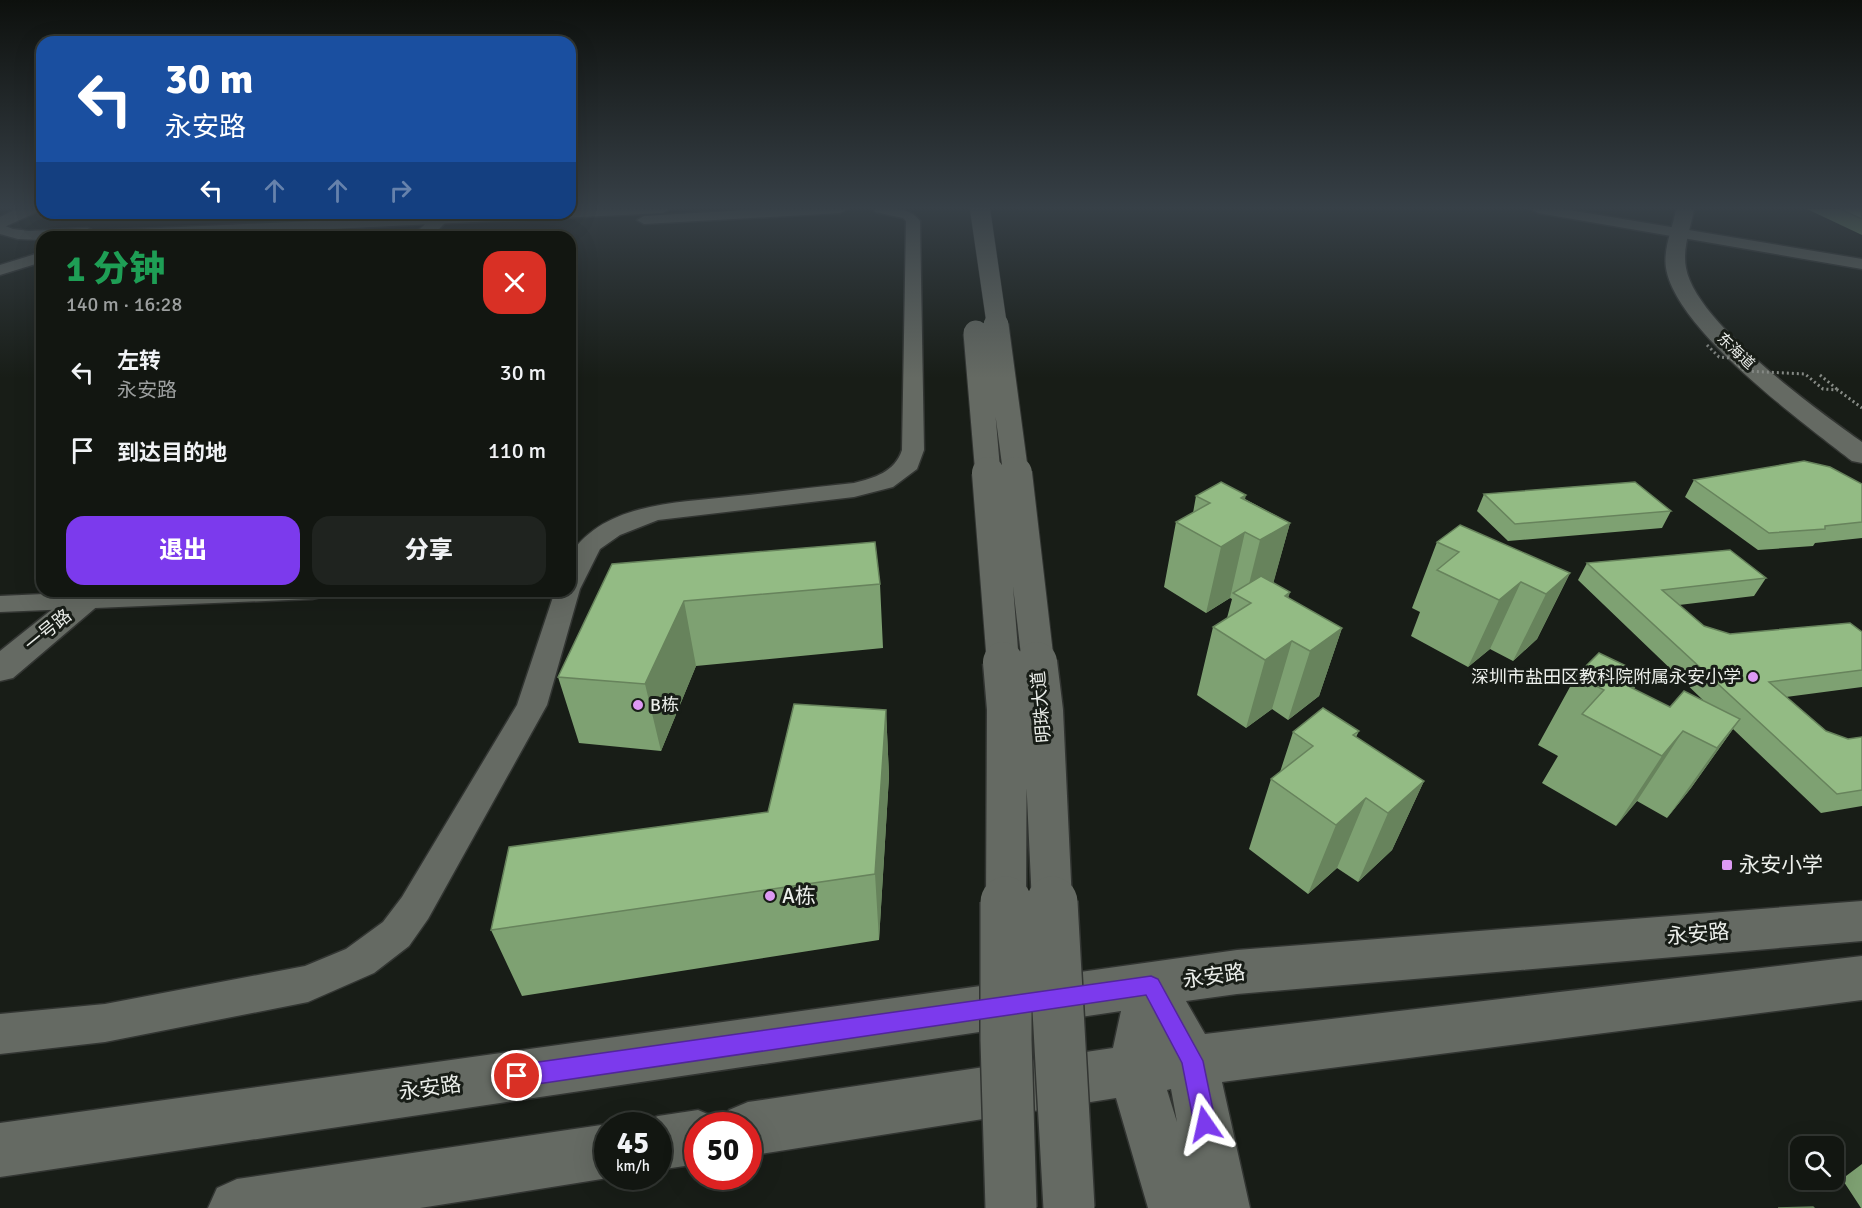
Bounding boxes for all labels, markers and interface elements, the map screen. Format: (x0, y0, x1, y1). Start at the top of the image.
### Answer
text: 30 m (165, 54, 254, 105)
icon: left (66, 60, 144, 138)
text: 永安路 (165, 111, 246, 144)
icon: left (195, 174, 228, 207)
icon: ahead (258, 174, 291, 207)
icon: ahead (321, 174, 354, 207)
icon: right (384, 174, 417, 207)
text: 1 分钟 (66, 247, 165, 292)
button: close (483, 251, 546, 314)
text: 140 m · 16:28 (66, 292, 182, 317)
street label: 东海道 (1713, 329, 1759, 373)
text: 左转 (117, 347, 161, 374)
icon: left (66, 356, 99, 389)
text: 30 m (500, 359, 546, 386)
text: 永安路 (117, 378, 177, 403)
icon: arrive (66, 434, 99, 467)
text: 110 m (488, 437, 546, 464)
text: 到达目的地 (117, 439, 227, 466)
button: 退出 (66, 516, 300, 585)
button: 分享 (312, 516, 546, 585)
street label: 一号路 (20, 604, 76, 656)
place label: 深圳市盐田区教科院附属永安小学 (1471, 666, 1741, 688)
street label: 明珠大道 (1027, 670, 1055, 744)
marker: 深圳市盐田区教科院附属永安小学 (1746, 670, 1760, 684)
place label: B栋 (650, 694, 679, 716)
marker: B栋 (631, 698, 645, 712)
place label: 永安小学 (1739, 852, 1823, 878)
marker: 永安小学 (1720, 858, 1734, 872)
place label: A栋 (782, 883, 816, 909)
marker: A栋 (763, 889, 777, 903)
street label: 永安路 (1665, 918, 1731, 950)
street label: 永安路 (1181, 959, 1247, 993)
pin (491, 1050, 542, 1101)
icon: arrive (500, 1059, 533, 1092)
street label: 永安路 (397, 1071, 463, 1105)
position arrow (1173, 1092, 1237, 1156)
speed limit sign: 50 (684, 1112, 762, 1190)
text: 45 (617, 1125, 649, 1162)
map controls (1790, 1136, 1844, 1190)
button: search (1790, 1136, 1844, 1190)
text: km/h (616, 1157, 650, 1175)

